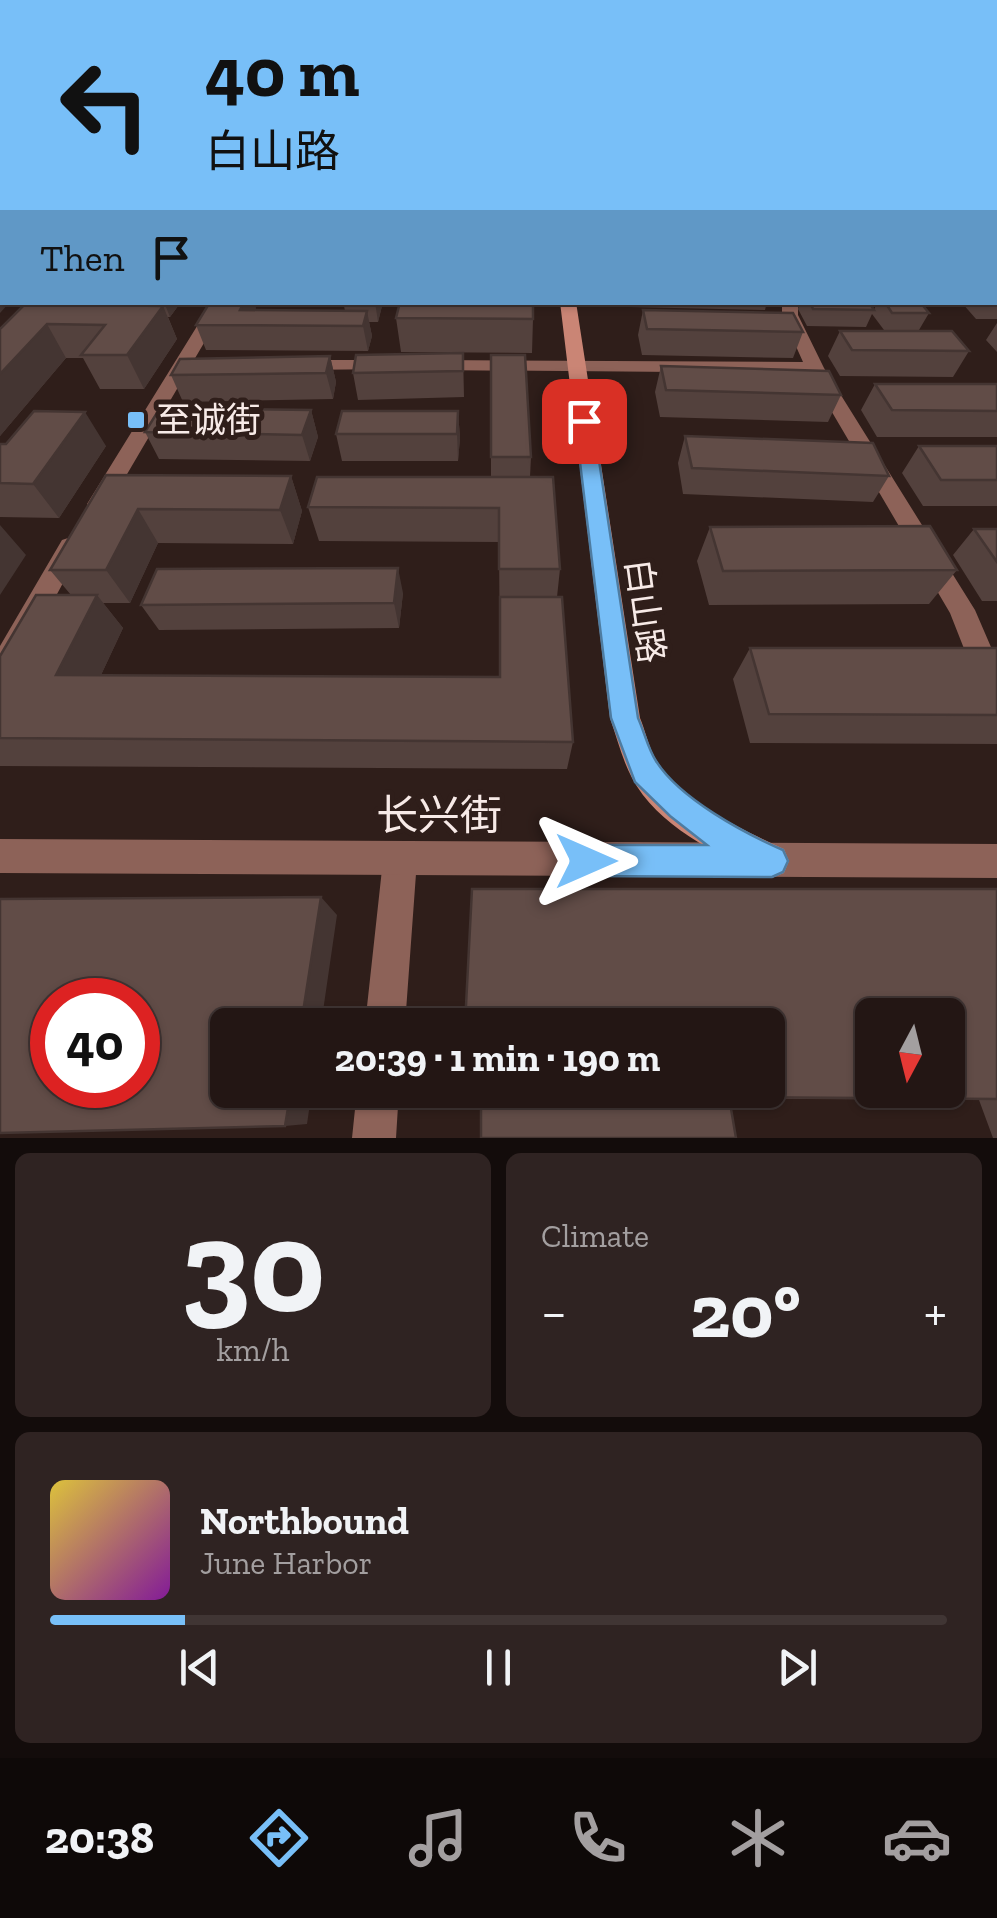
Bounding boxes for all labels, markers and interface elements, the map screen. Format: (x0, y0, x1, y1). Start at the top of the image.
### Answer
text: 40 m (205, 30, 360, 114)
icon: left (40, 40, 170, 170)
text: 白山路 (205, 125, 340, 179)
icon: arrive (144, 230, 199, 285)
text: Then (40, 235, 124, 281)
pin (542, 379, 627, 464)
icon: arrive (557, 394, 612, 449)
place label: 至诚街 (156, 399, 261, 441)
marker: 至诚街 (125, 409, 147, 431)
street label: 白山路 (617, 556, 673, 666)
street label: 长兴街 (376, 790, 502, 841)
position arrow (534, 809, 638, 913)
speed limit sign: 40 (30, 978, 160, 1108)
north arrow (855, 998, 965, 1108)
map controls (855, 998, 965, 1108)
text: 20:39 · 1 min · 190 m (335, 1035, 660, 1081)
text: 30 (181, 1188, 325, 1344)
text: Climate (541, 1217, 649, 1255)
text: 20° (690, 1266, 801, 1356)
text: − (541, 1279, 567, 1345)
text: + (924, 1279, 947, 1345)
text: km/h (216, 1331, 290, 1369)
text: Northbound (200, 1498, 409, 1544)
text: June Harbor (200, 1544, 372, 1582)
icon: previous (172, 1640, 227, 1695)
icon: pause (471, 1640, 526, 1695)
icon: next (770, 1640, 825, 1695)
icon: directions (244, 1803, 314, 1873)
icon: music (403, 1803, 473, 1873)
icon: phone (563, 1803, 633, 1873)
icon: climate (723, 1803, 793, 1873)
icon: car (882, 1803, 952, 1873)
text: 20:38 (45, 1811, 154, 1865)

